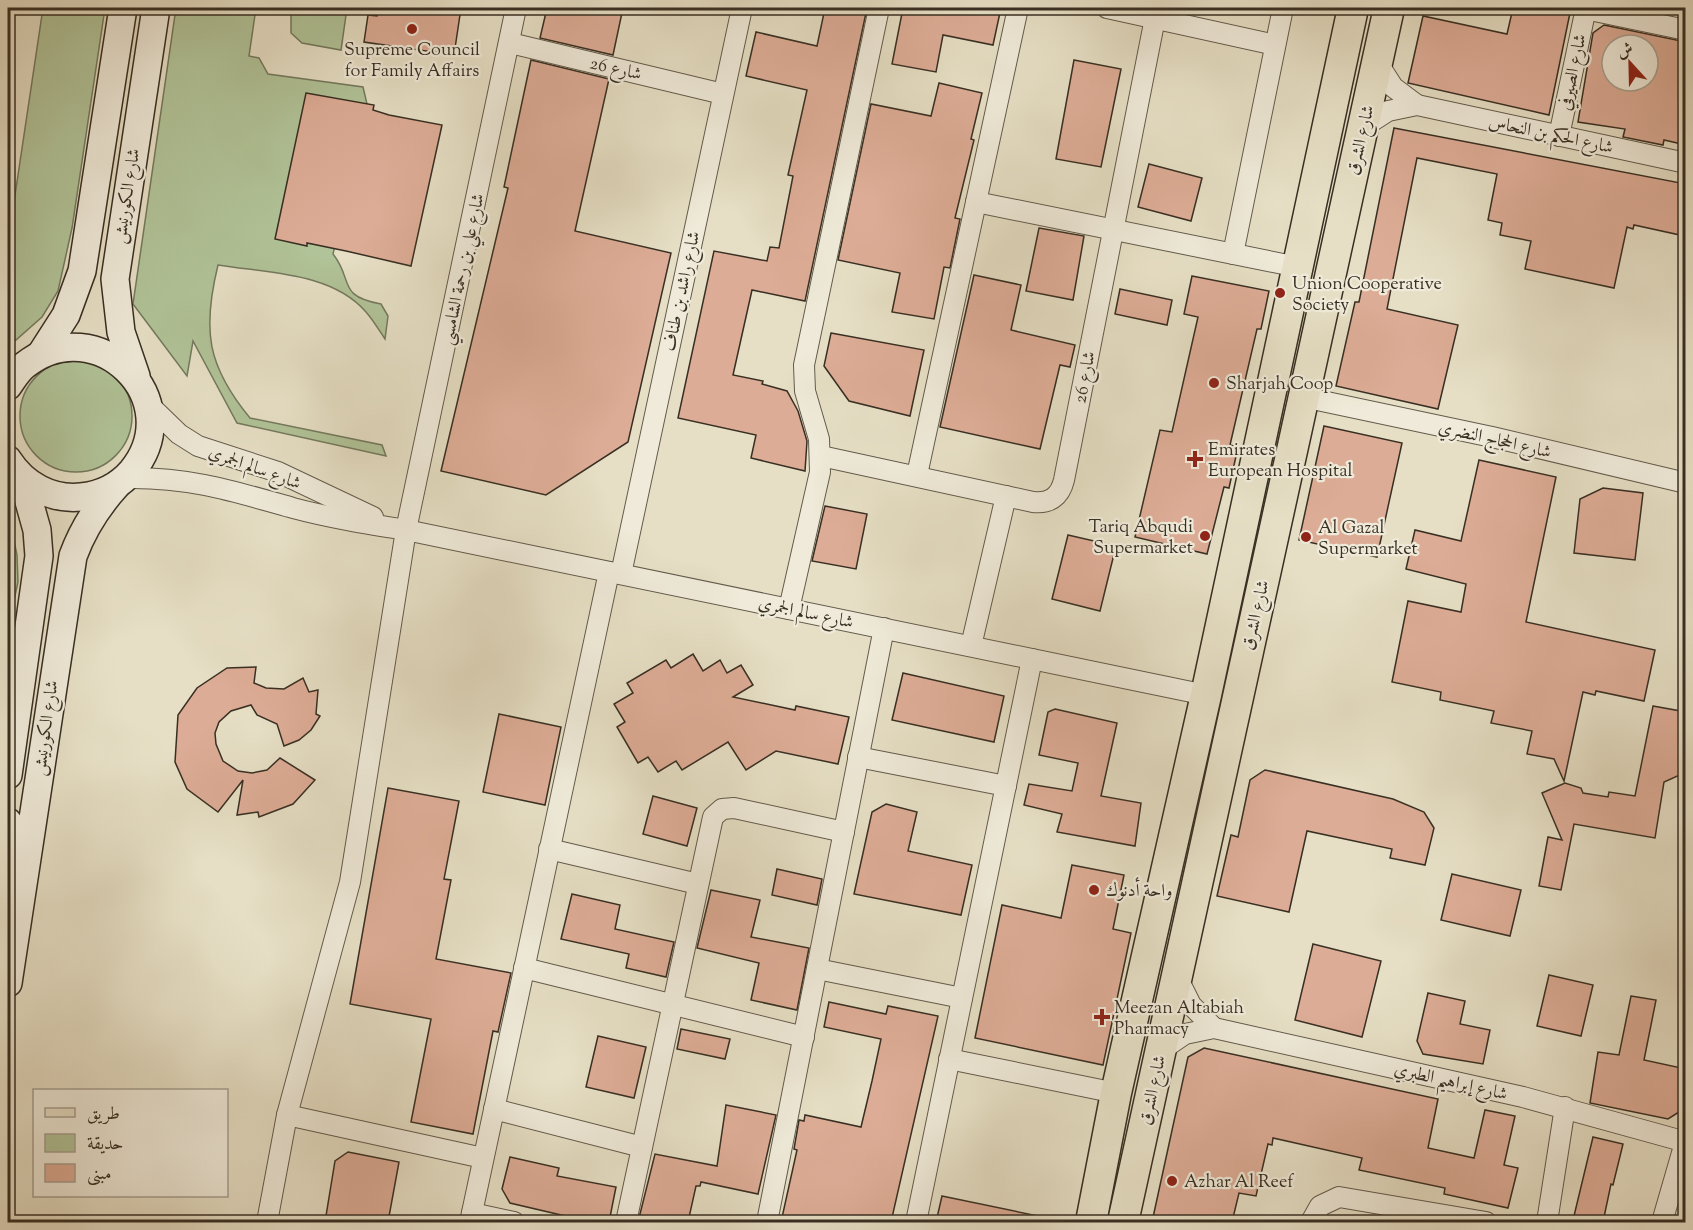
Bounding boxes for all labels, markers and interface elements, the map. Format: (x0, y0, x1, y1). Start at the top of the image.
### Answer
marker: Supreme Council for Family Affairs (405, 22, 419, 36)
street label: شارع الصيرفي (1553, 32, 1595, 113)
north arrow (1600, 33, 1660, 93)
place label: Supreme Council for Family Affairs (344, 38, 480, 85)
text: ش (1614, 38, 1637, 65)
street label: شارع 26 (587, 51, 644, 89)
street label: شارع الشرق (1341, 103, 1383, 178)
street label: شارع الحكم بن النحاس (1485, 110, 1615, 164)
street label: شارع الكورنيش (108, 147, 148, 246)
street label: شارع علي بن رحمة الشامسي (435, 191, 495, 348)
street label: شارع راشد بن طناف (658, 229, 708, 354)
place label: Union Cooperative Society (1292, 272, 1442, 319)
marker: Union Cooperative Society (1273, 286, 1287, 300)
street label: شارع 26 (1068, 349, 1104, 406)
place label: Sharjah Coop (1226, 372, 1333, 398)
marker: Sharjah Coop (1207, 376, 1221, 390)
street label: شارع الحجاج النضري (1435, 415, 1554, 468)
place label: Emirates European Hospital (1208, 438, 1352, 485)
street label: شارع سالم الجمري (204, 440, 304, 499)
marker: Emirates European Hospital (1186, 450, 1204, 468)
place label: Tariq Abqudi Supermarket (1088, 515, 1193, 562)
place label: Al Gazal Supermarket (1318, 516, 1418, 563)
marker: Tariq Abqudi Supermarket (1198, 529, 1212, 543)
marker: Al Gazal Supermarket (1299, 530, 1313, 544)
street label: شارع الشرق (1236, 578, 1278, 653)
street label: شارع سالم الجمري (755, 591, 856, 638)
street label: شارع الكورنيش (27, 679, 67, 778)
place label: واحة أدنوك (1106, 877, 1172, 905)
marker: واحة أدنوك (1087, 883, 1101, 897)
place label: Meezan Altabiah Pharmacy (1114, 996, 1245, 1043)
marker: Meezan Altabiah Pharmacy (1095, 1010, 1109, 1024)
street label: شارع الشرق (1134, 1053, 1174, 1128)
street label: شارع إبراهيم الطبري (1391, 1057, 1510, 1112)
legend (33, 1089, 228, 1197)
text: طريق (87, 1102, 120, 1128)
text: حديقة (87, 1132, 123, 1158)
text: مبنى (87, 1162, 112, 1188)
place label: Azhar Al Reef (1184, 1170, 1294, 1196)
marker: Azhar Al Reef (1165, 1174, 1179, 1188)

